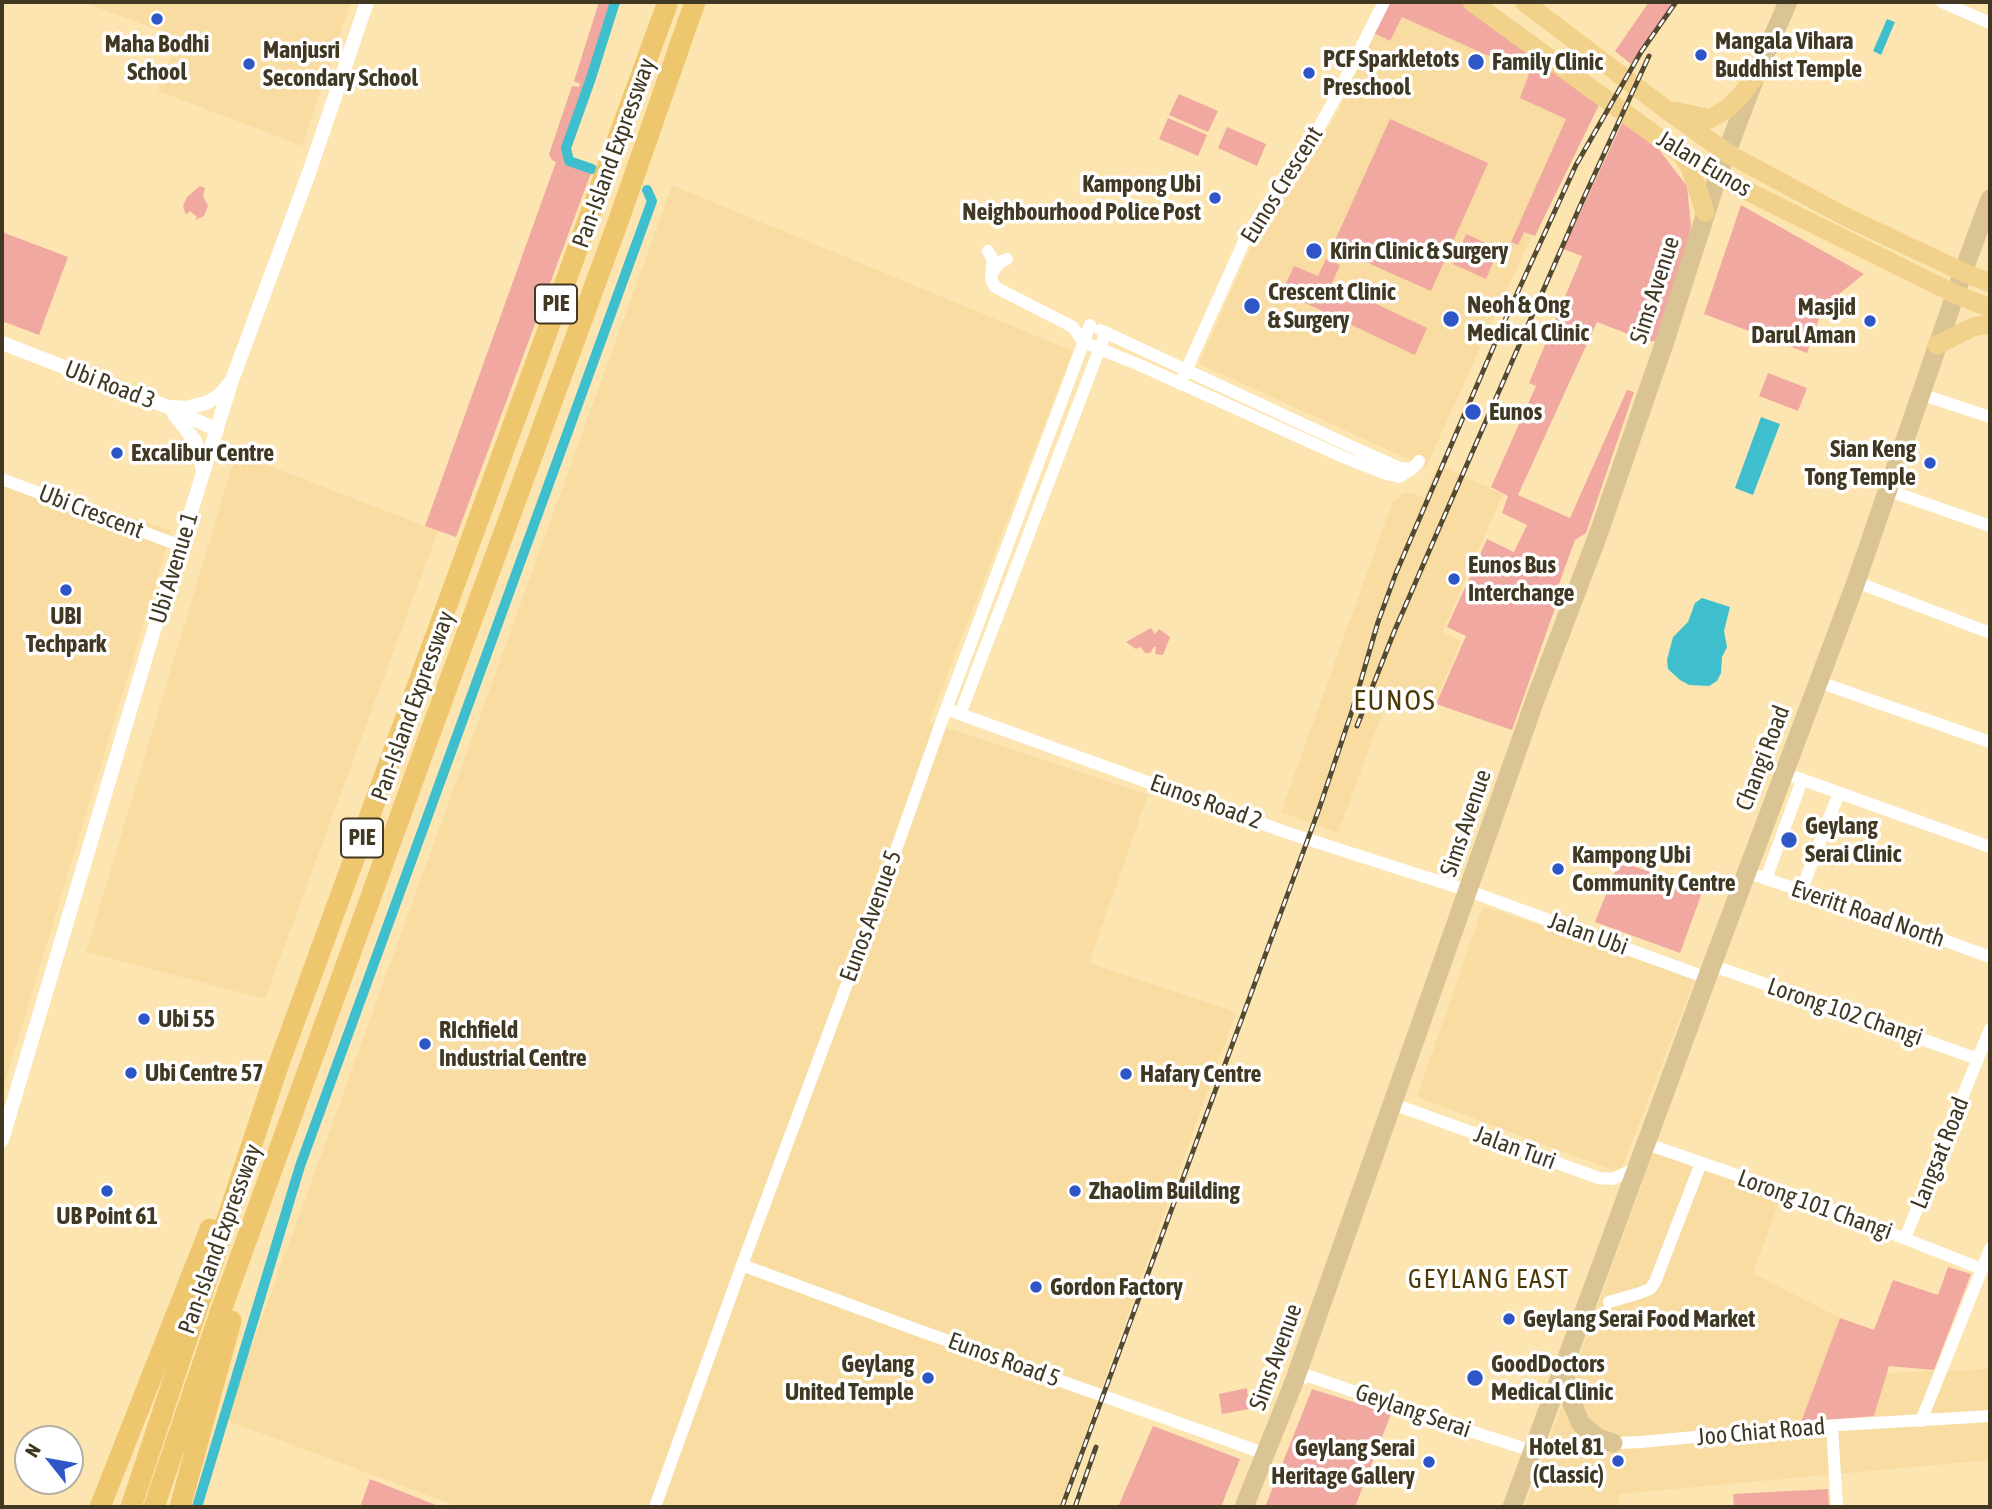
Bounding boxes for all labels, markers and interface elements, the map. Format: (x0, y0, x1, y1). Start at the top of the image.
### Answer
marker: Maha Bodhi School (149, 11, 165, 27)
place label: Mangala Vihara Buddhist Temple (1715, 27, 1862, 83)
place label: Maha Bodhi School (105, 30, 209, 86)
place label: Manjusri Secondary School (263, 36, 418, 92)
place label: PCF Sparkletots Preschool (1323, 45, 1459, 101)
marker: Mangala Vihara Buddhist Temple (1693, 47, 1709, 63)
place label: Family Clinic (1492, 48, 1603, 76)
marker: Family Clinic (1466, 52, 1486, 72)
street label: Pan-Island Expressway (566, 54, 662, 252)
marker: Manjusri Secondary School (241, 56, 257, 72)
marker: PCF Sparkletots Preschool (1301, 65, 1317, 81)
street label: Eunos Crescent (1235, 121, 1329, 249)
street label: Jalan Eunos (1652, 125, 1756, 203)
place label: Kampong Ubi Neighbourhood Police Post (962, 170, 1201, 226)
marker: Kampong Ubi Neighbourhood Police Post (1207, 190, 1223, 206)
street label: Sims Avenue (1624, 233, 1686, 347)
place label: Kirin Clinic & Surgery (1330, 237, 1508, 265)
marker: Kirin Clinic & Surgery (1304, 241, 1324, 261)
place label: Crescent Clinic & Surgery (1268, 278, 1396, 334)
road number: PIE (535, 284, 577, 324)
place label: Neoh & Ong Medical Clinic (1467, 291, 1589, 347)
place label: Masjid Darul Aman (1751, 293, 1856, 349)
marker: Crescent Clinic & Surgery (1242, 296, 1262, 316)
marker: Neoh & Ong Medical Clinic (1441, 309, 1461, 329)
marker: Masjid Darul Aman (1862, 313, 1878, 329)
street label: Ubi Road 3 (61, 355, 159, 415)
place label: Eunos (1489, 398, 1542, 426)
marker: Eunos (1463, 402, 1483, 422)
place label: Sian Keng Tong Temple (1805, 435, 1916, 491)
place label: Excalibur Centre (131, 439, 274, 467)
marker: Excalibur Centre (109, 445, 125, 461)
marker: Sian Keng Tong Temple (1922, 455, 1938, 471)
street label: Ubi Crescent (35, 479, 147, 545)
street label: Ubi Avenue 1 (143, 509, 205, 627)
place label: Eunos Bus Interchange (1468, 551, 1574, 607)
marker: Eunos Bus Interchange (1446, 571, 1462, 587)
marker: UBI Techpark (58, 582, 74, 598)
place label: UBI Techpark (26, 602, 106, 658)
street label: Pan-Island Expressway (365, 607, 461, 805)
district label: EUNOS (1354, 684, 1436, 718)
street label: Changi Road (1730, 701, 1796, 815)
street label: Sims Avenue (1434, 766, 1498, 880)
street label: Eunos Road 2 (1146, 768, 1266, 836)
place label: Geylang Serai Clinic (1805, 812, 1901, 868)
road number: PIE (341, 818, 383, 858)
marker: Geylang Serai Clinic (1779, 830, 1799, 850)
place label: Kampong Ubi Community Centre (1572, 841, 1736, 897)
street label: Eunos Avenue 5 (834, 846, 908, 986)
marker: Kampong Ubi Community Centre (1550, 861, 1566, 877)
street label: Everitt Road North (1787, 874, 1949, 954)
street label: Jalan Ubi (1544, 906, 1632, 962)
street label: Lorong 102 Changi (1764, 972, 1926, 1052)
place label: Ubi 55 (158, 1005, 215, 1033)
marker: Ubi 55 (136, 1011, 152, 1027)
place label: RIchfield Industrial Centre (439, 1016, 587, 1072)
marker: RIchfield Industrial Centre (417, 1036, 433, 1052)
place label: Ubi Centre 57 (145, 1059, 263, 1087)
place label: Hafary Centre (1140, 1060, 1261, 1088)
marker: Ubi Centre 57 (123, 1065, 139, 1081)
marker: Hafary Centre (1118, 1066, 1134, 1082)
street label: Langsat Road (1905, 1093, 1975, 1213)
street label: Jalan Turi (1470, 1120, 1560, 1176)
street label: Pan-Island Expressway (172, 1140, 268, 1338)
street label: Lorong 101 Changi (1734, 1164, 1896, 1246)
place label: Zhaolim Building (1089, 1177, 1240, 1205)
marker: UB Point 61 (99, 1183, 115, 1199)
marker: Zhaolim Building (1067, 1183, 1083, 1199)
place label: UB Point 61 (56, 1202, 158, 1230)
district label: GEYLANG EAST (1409, 1264, 1569, 1296)
place label: Gordon Factory (1050, 1273, 1183, 1301)
marker: Gordon Factory (1028, 1279, 1044, 1295)
street label: Sims Avenue (1243, 1300, 1309, 1414)
place label: Geylang Serai Food Market (1523, 1305, 1755, 1333)
marker: Geylang Serai Food Market (1501, 1311, 1517, 1327)
street label: Eunos Road 5 (944, 1326, 1064, 1394)
place label: Geylang United Temple (785, 1350, 914, 1406)
place label: GoodDoctors Medical Clinic (1491, 1350, 1613, 1406)
marker: GoodDoctors Medical Clinic (1465, 1368, 1485, 1388)
marker: Geylang United Temple (920, 1370, 936, 1386)
street label: Geylang Serai (1351, 1378, 1475, 1444)
street label: Joo Chiat Road (1696, 1412, 1826, 1452)
north arrow (14, 1425, 84, 1495)
place label: Hotel 81 (Classic) (1529, 1433, 1604, 1489)
place label: Geylang Serai Heritage Gallery (1271, 1434, 1415, 1490)
text: N (20, 1440, 45, 1461)
marker: Hotel 81 (Classic) (1610, 1453, 1626, 1469)
marker: Geylang Serai Heritage Gallery (1421, 1454, 1437, 1470)

